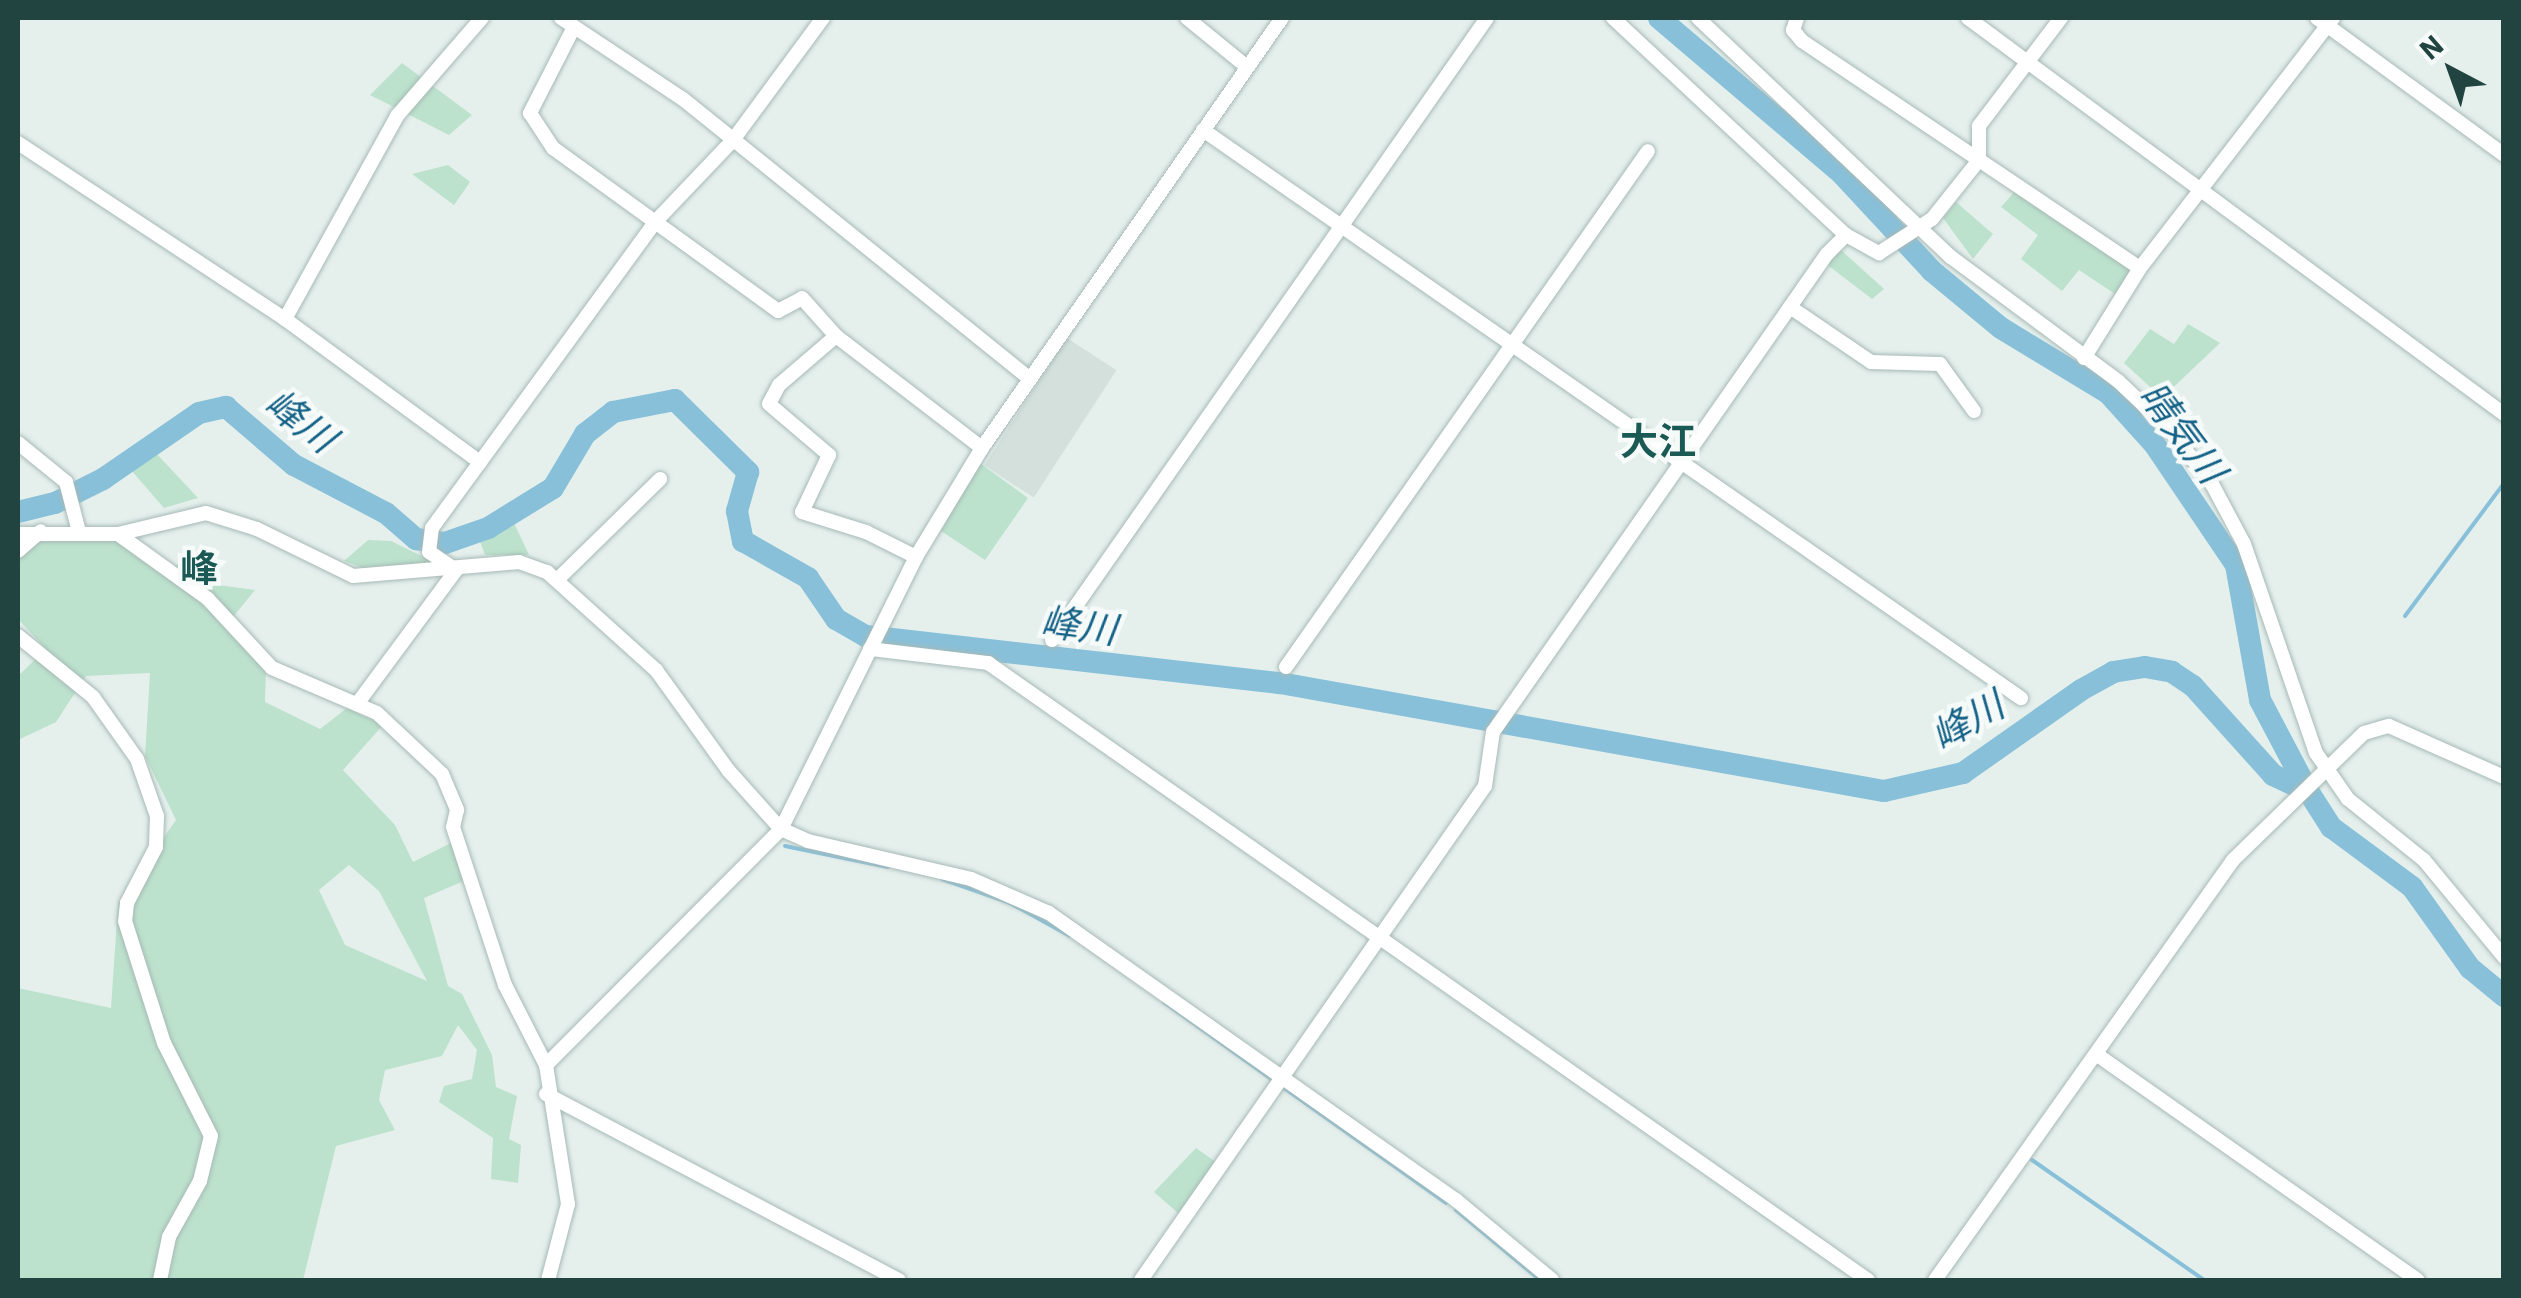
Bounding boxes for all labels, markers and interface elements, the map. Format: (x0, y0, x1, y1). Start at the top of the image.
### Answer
north arrow (2401, 20, 2501, 120)
text: N (2411, 26, 2451, 68)
water label: 晴気川 (2130, 373, 2236, 491)
water label: 峰川 (257, 379, 345, 461)
district label: 大江 (1620, 418, 1696, 464)
district label: 峰 (180, 545, 218, 591)
water label: 峰川 (1039, 598, 1119, 652)
water label: 峰川 (1923, 681, 2011, 759)

